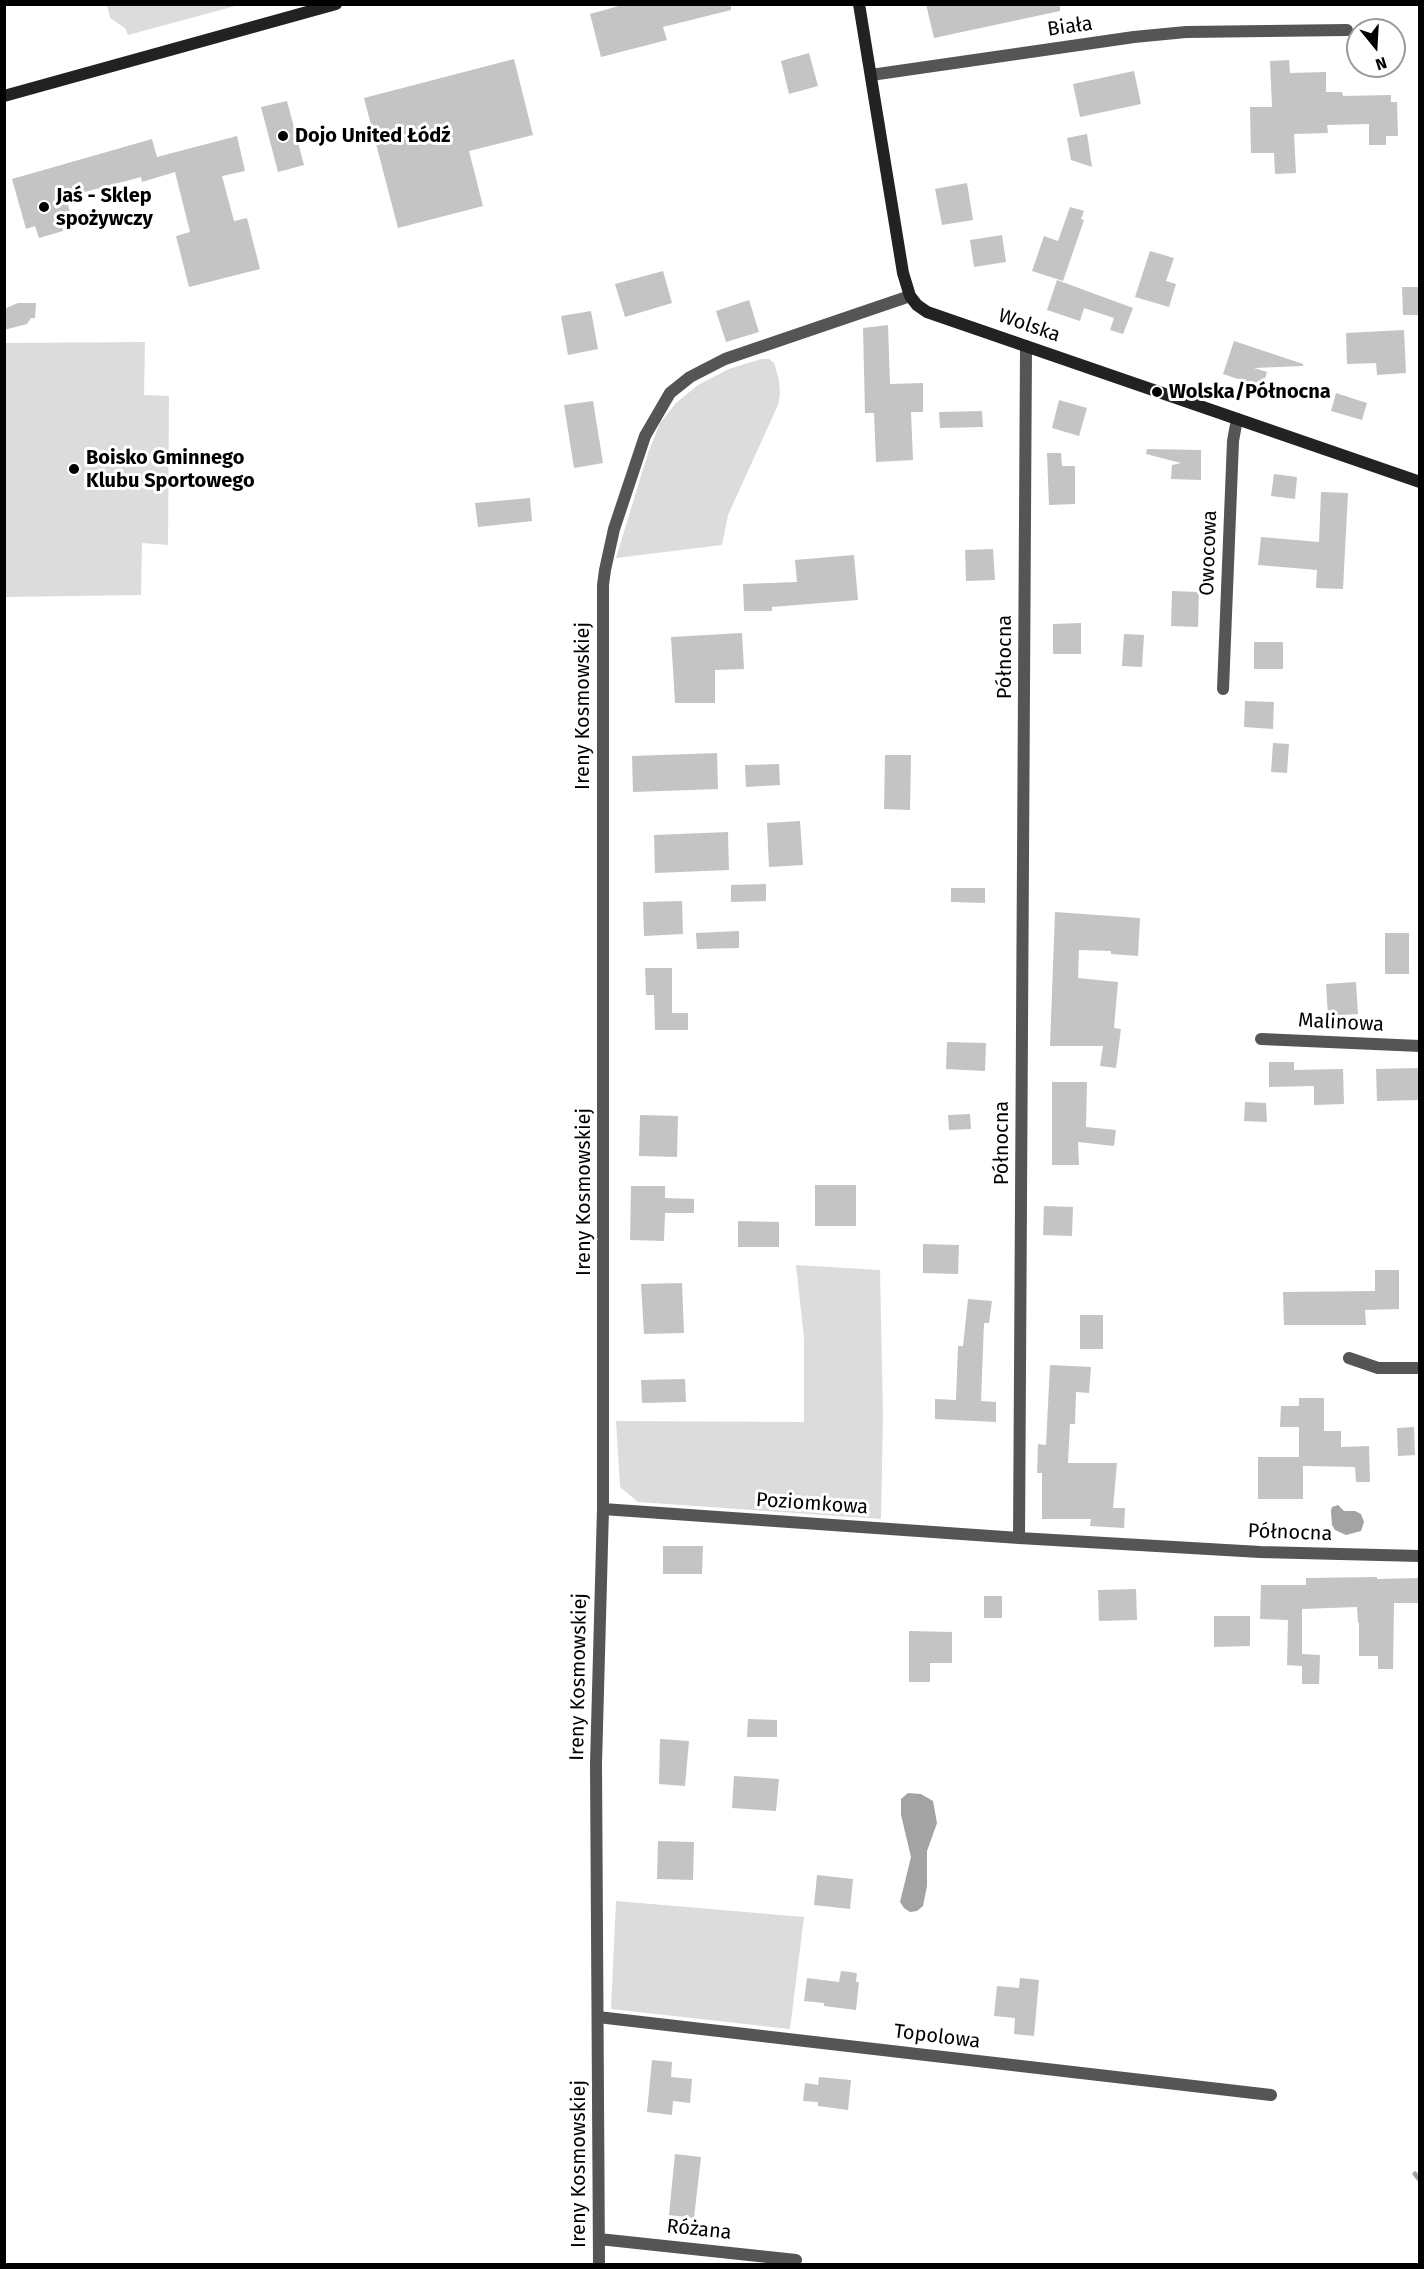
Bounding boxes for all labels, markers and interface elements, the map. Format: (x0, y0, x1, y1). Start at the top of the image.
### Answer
street label: Biała (1046, 12, 1094, 42)
north arrow (1346, 18, 1406, 78)
text: N (1373, 53, 1389, 74)
place label: Dojo United Łódź (295, 124, 450, 148)
marker: Dojo United Łódź (276, 129, 290, 143)
place label: Jaś - Sklep spożywczy (56, 184, 153, 231)
marker: Jaś - Sklep spożywczy (37, 200, 51, 214)
street label: Wolska (995, 304, 1063, 348)
place label: Wolska/Północna (1169, 380, 1331, 404)
marker: Wolska/Północna (1150, 385, 1164, 399)
place label: Boisko Gminnego Klubu Sportowego (86, 446, 255, 493)
marker: Boisko Gminnego Klubu Sportowego (67, 462, 81, 476)
street label: Owocowa (1196, 510, 1222, 596)
street label: Północna (993, 615, 1017, 699)
street label: Ireny Kosmowskiej (571, 622, 595, 790)
street label: Malinowa (1297, 1009, 1385, 1037)
street label: Północna (990, 1101, 1014, 1185)
street label: Ireny Kosmowskiej (572, 1108, 596, 1276)
street label: Poziomkowa (755, 1488, 869, 1520)
street label: Północna (1247, 1520, 1333, 1546)
street label: Ireny Kosmowskiej (566, 1593, 592, 1761)
street label: Topolowa (892, 2020, 982, 2054)
street label: Ireny Kosmowskiej (567, 2080, 591, 2248)
street label: Różana (665, 2215, 733, 2245)

